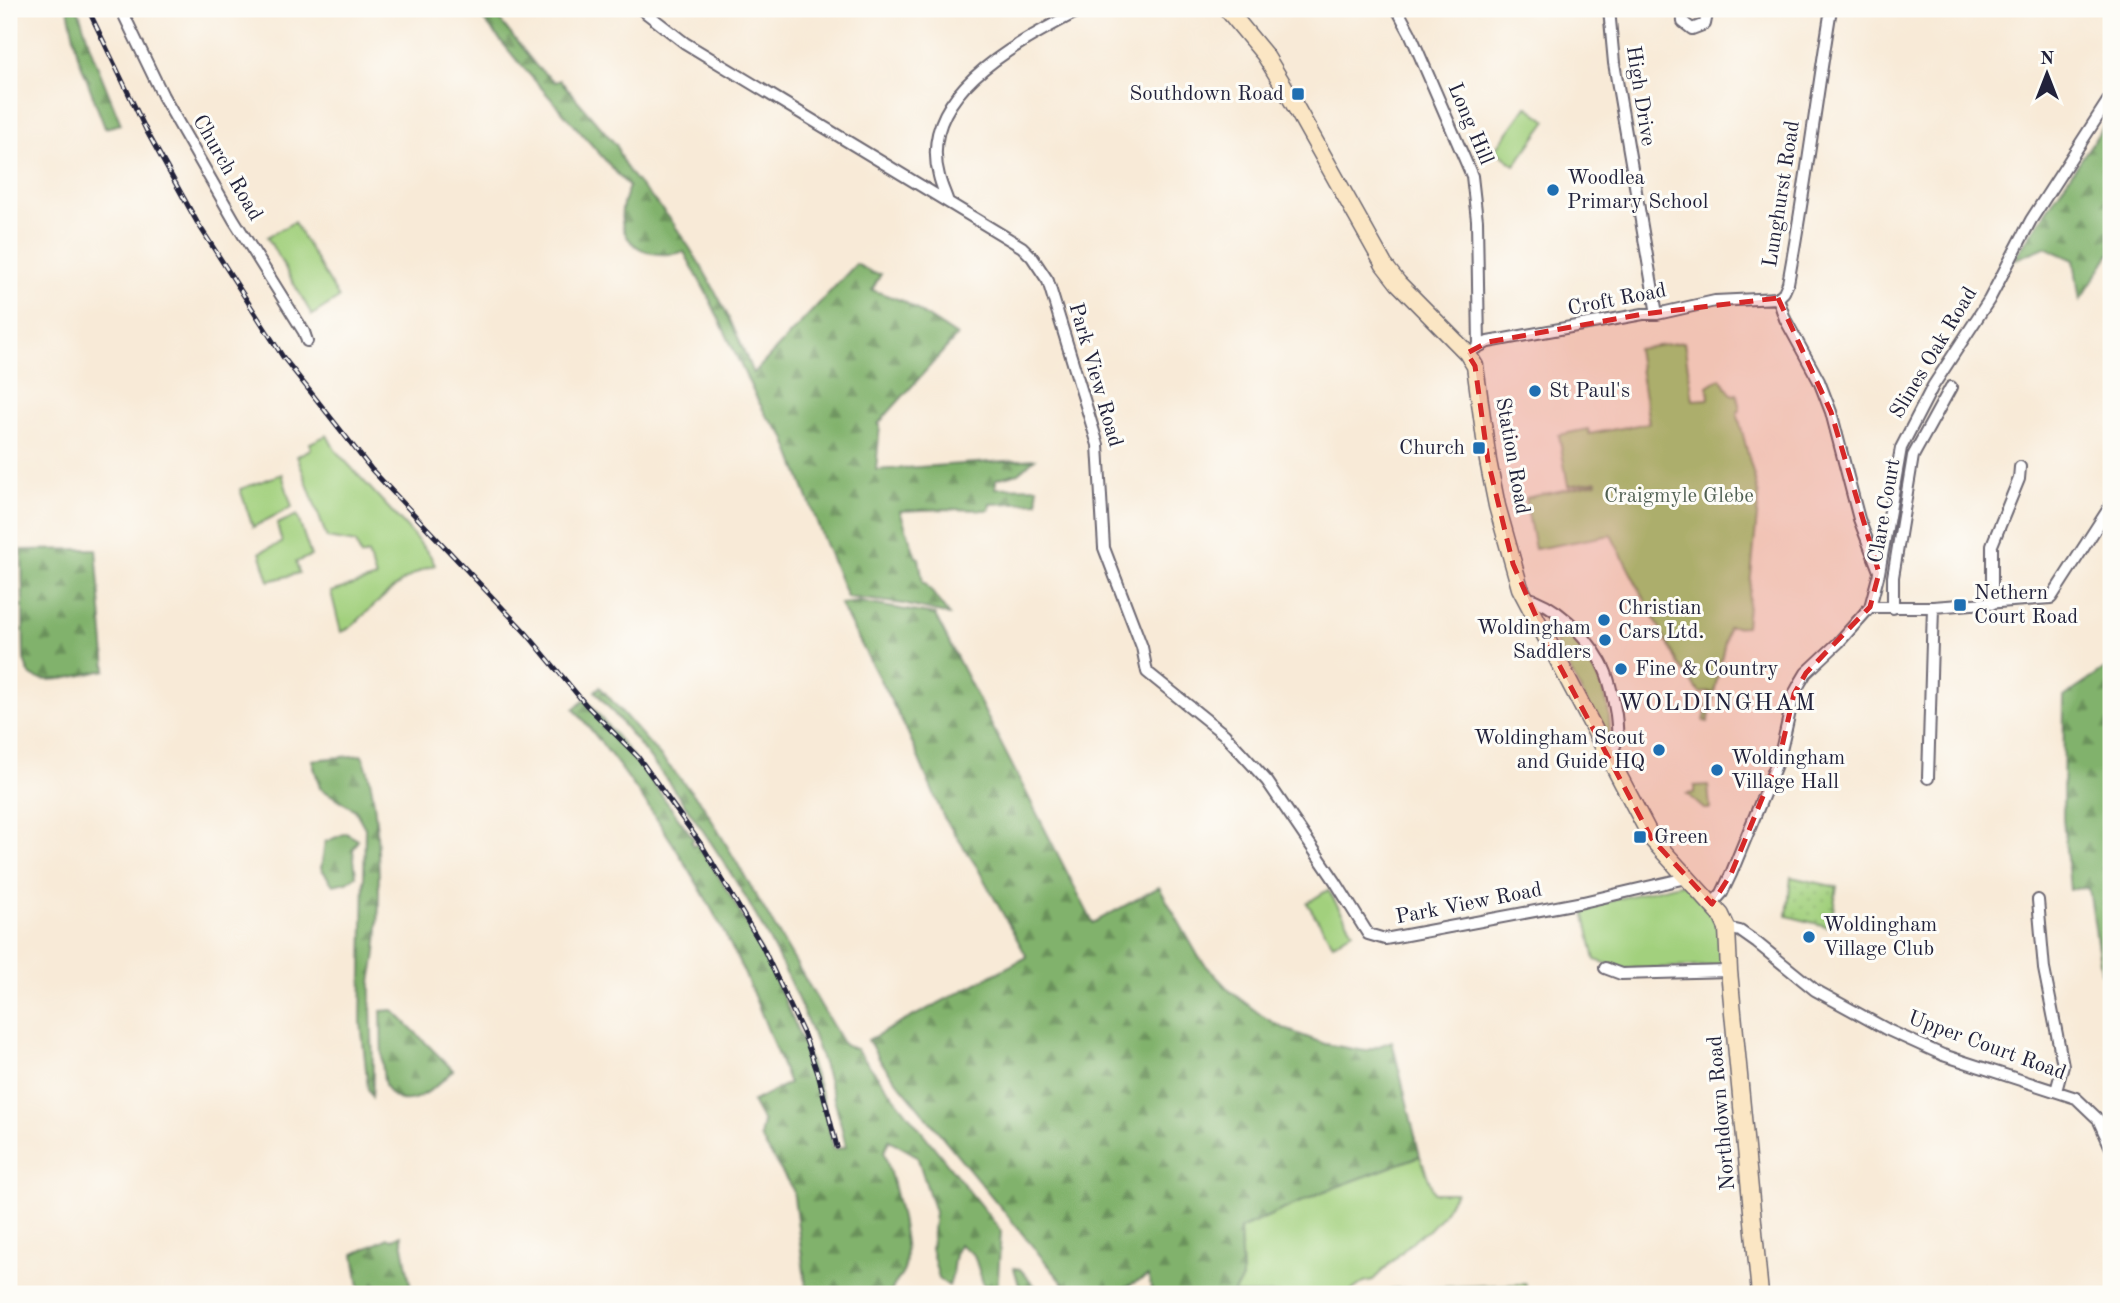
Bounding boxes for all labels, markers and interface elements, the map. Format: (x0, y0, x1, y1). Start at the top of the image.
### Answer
north arrow (2011, 38, 2082, 108)
street label: High Drive (1622, 44, 1658, 148)
text: N (2040, 50, 2055, 69)
street label: Long Hill (1443, 80, 1497, 168)
place label: Southdown Road (1129, 84, 1284, 105)
marker: Southdown Road (1290, 86, 1306, 102)
street label: Church Road (188, 111, 266, 225)
street label: Lunghurst Road (1760, 119, 1804, 269)
place label: Woodlea Primary School (1567, 168, 1709, 213)
marker: Woodlea Primary School (1545, 182, 1561, 198)
street label: Croft Road (1566, 280, 1668, 320)
street label: Slines Oak Road (1887, 284, 1981, 422)
street label: Park View Road (1064, 301, 1126, 449)
place label: St Paul's (1549, 381, 1630, 402)
marker: St Paul's (1527, 383, 1543, 399)
street label: Station Road (1491, 396, 1533, 516)
place label: Church (1399, 438, 1465, 459)
marker: Church (1471, 440, 1487, 456)
street label: Clare Court (1865, 457, 1905, 565)
park label: Craigmyle Glebe (1604, 486, 1754, 507)
place label: Nethern Court Road (1974, 583, 2078, 628)
marker: Nethern Court Road (1952, 597, 1968, 613)
place label: Christian Cars Ltd. (1618, 598, 1704, 643)
marker: Christian Cars Ltd. (1596, 612, 1612, 628)
place label: Woldingham Saddlers (1477, 618, 1591, 663)
marker: Woldingham Saddlers (1597, 632, 1613, 648)
place label: Fine & Country (1635, 659, 1778, 680)
marker: Fine & Country (1613, 661, 1629, 677)
district label: WOLDINGHAM (1619, 692, 1817, 716)
place label: Woldingham Scout and Guide HQ (1474, 728, 1645, 773)
marker: Woldingham Scout and Guide HQ (1651, 742, 1667, 758)
place label: Woldingham Village Hall (1731, 748, 1845, 793)
marker: Woldingham Village Hall (1709, 762, 1725, 778)
place label: Green (1654, 827, 1708, 848)
marker: Green (1632, 829, 1648, 845)
street label: Park View Road (1394, 879, 1544, 928)
place label: Woldingham Village Club (1823, 915, 1937, 960)
marker: Woldingham Village Club (1801, 929, 1817, 945)
street label: Upper Court Road (1905, 1008, 2069, 1084)
street label: Northdown Road (1705, 1035, 1739, 1191)

